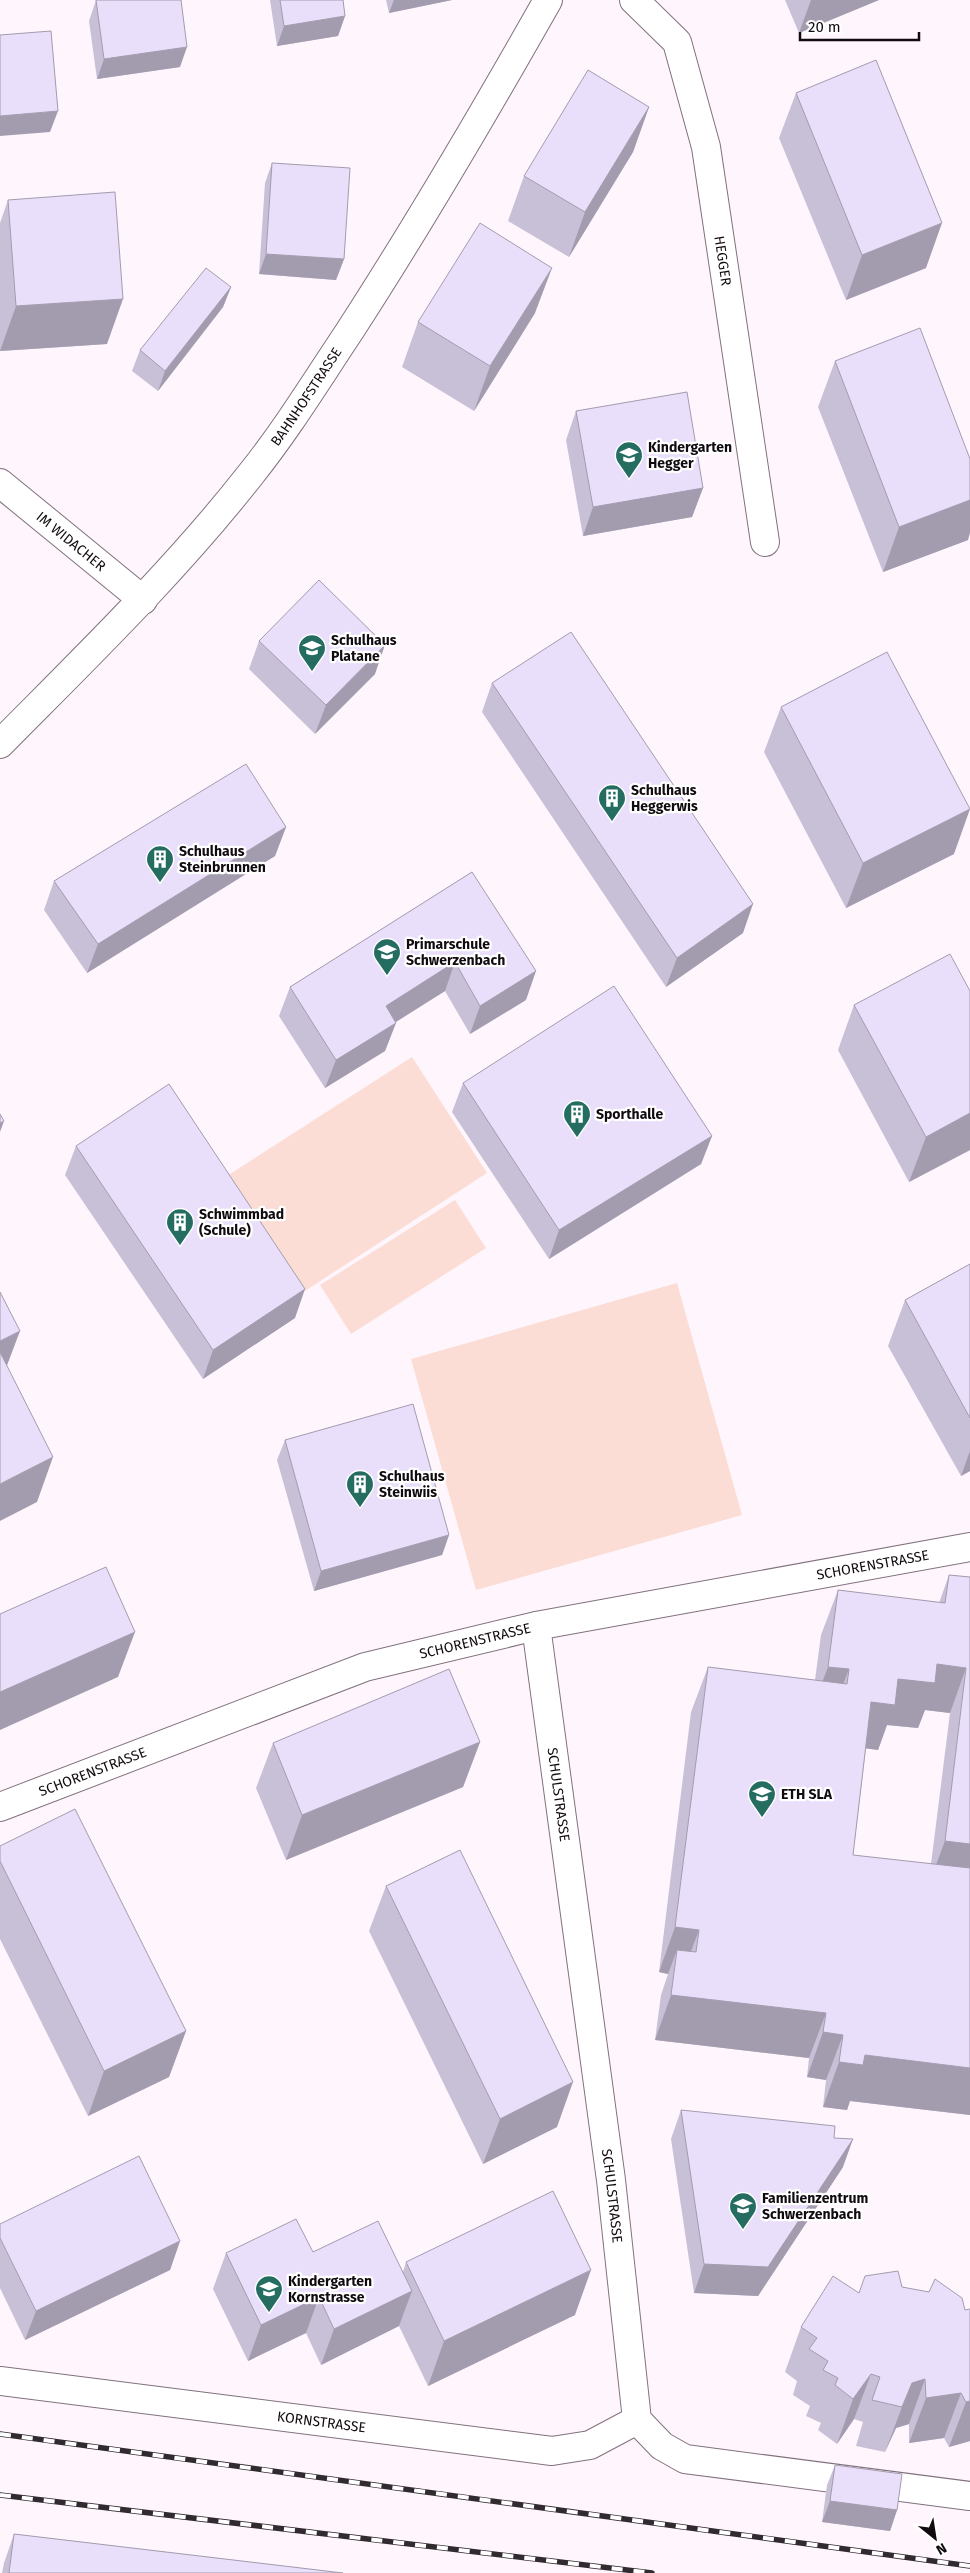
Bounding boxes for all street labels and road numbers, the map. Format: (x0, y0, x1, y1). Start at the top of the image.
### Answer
street label: HEGGER (710, 235, 735, 288)
street label: BAHNHOFSTRASSE (267, 344, 346, 449)
street label: IM WIDACHER (33, 508, 109, 575)
street label: SCHORENSTRASSE (815, 1547, 930, 1584)
street label: SCHORENSTRASSE (418, 1620, 532, 1663)
street label: SCHORENSTRASSE (36, 1744, 149, 1800)
street label: SCHULSTRASSE (544, 1746, 573, 1843)
street label: SCHULSTRASSE (598, 2148, 626, 2244)
street label: KORNSTRASSE (276, 2408, 367, 2436)

